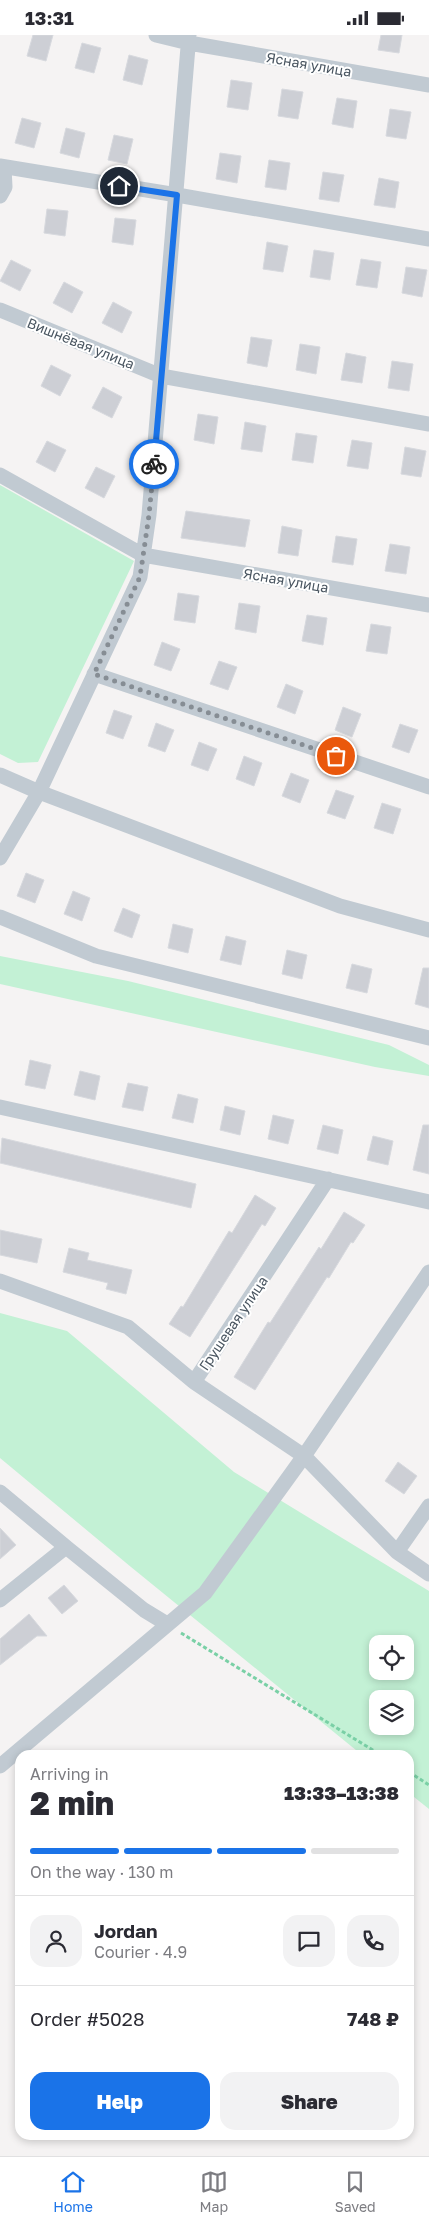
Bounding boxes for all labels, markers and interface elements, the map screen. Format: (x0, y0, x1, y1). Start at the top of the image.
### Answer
text: 13:31 (25, 6, 74, 29)
street label: Ясная улица (265, 48, 353, 80)
pin (98, 165, 140, 207)
icon: home (105, 172, 133, 200)
street label: Вишнёвая улица (25, 314, 137, 372)
courier (129, 439, 179, 489)
icon: bike (140, 450, 168, 478)
street label: Ясная улица (242, 564, 330, 596)
pin (315, 735, 357, 777)
icon: bag (322, 742, 350, 770)
street label: Грушевая улица (195, 1273, 271, 1373)
map controls (369, 1635, 414, 1735)
button: locate (369, 1635, 414, 1680)
button: layers (369, 1690, 414, 1735)
text: Arriving in (30, 1764, 109, 1784)
text: 13:33–13:38 (284, 1781, 399, 1804)
text: 2 min (30, 1784, 114, 1822)
text: On the way · 130 m (30, 1862, 174, 1882)
button: person (30, 1915, 82, 1967)
button: chat (283, 1915, 335, 1967)
button: phone (347, 1915, 399, 1967)
text: Jordan (94, 1919, 158, 1942)
text: Courier · 4.9 (94, 1942, 187, 1962)
text: Order #5028 (30, 2007, 144, 2030)
text: 748 ₽ (347, 2007, 399, 2030)
button: Help (30, 2072, 210, 2130)
button: Share (220, 2072, 399, 2130)
tab: Home (53, 2168, 93, 2215)
tab: Map (200, 2168, 228, 2215)
tab: Saved (335, 2168, 376, 2215)

